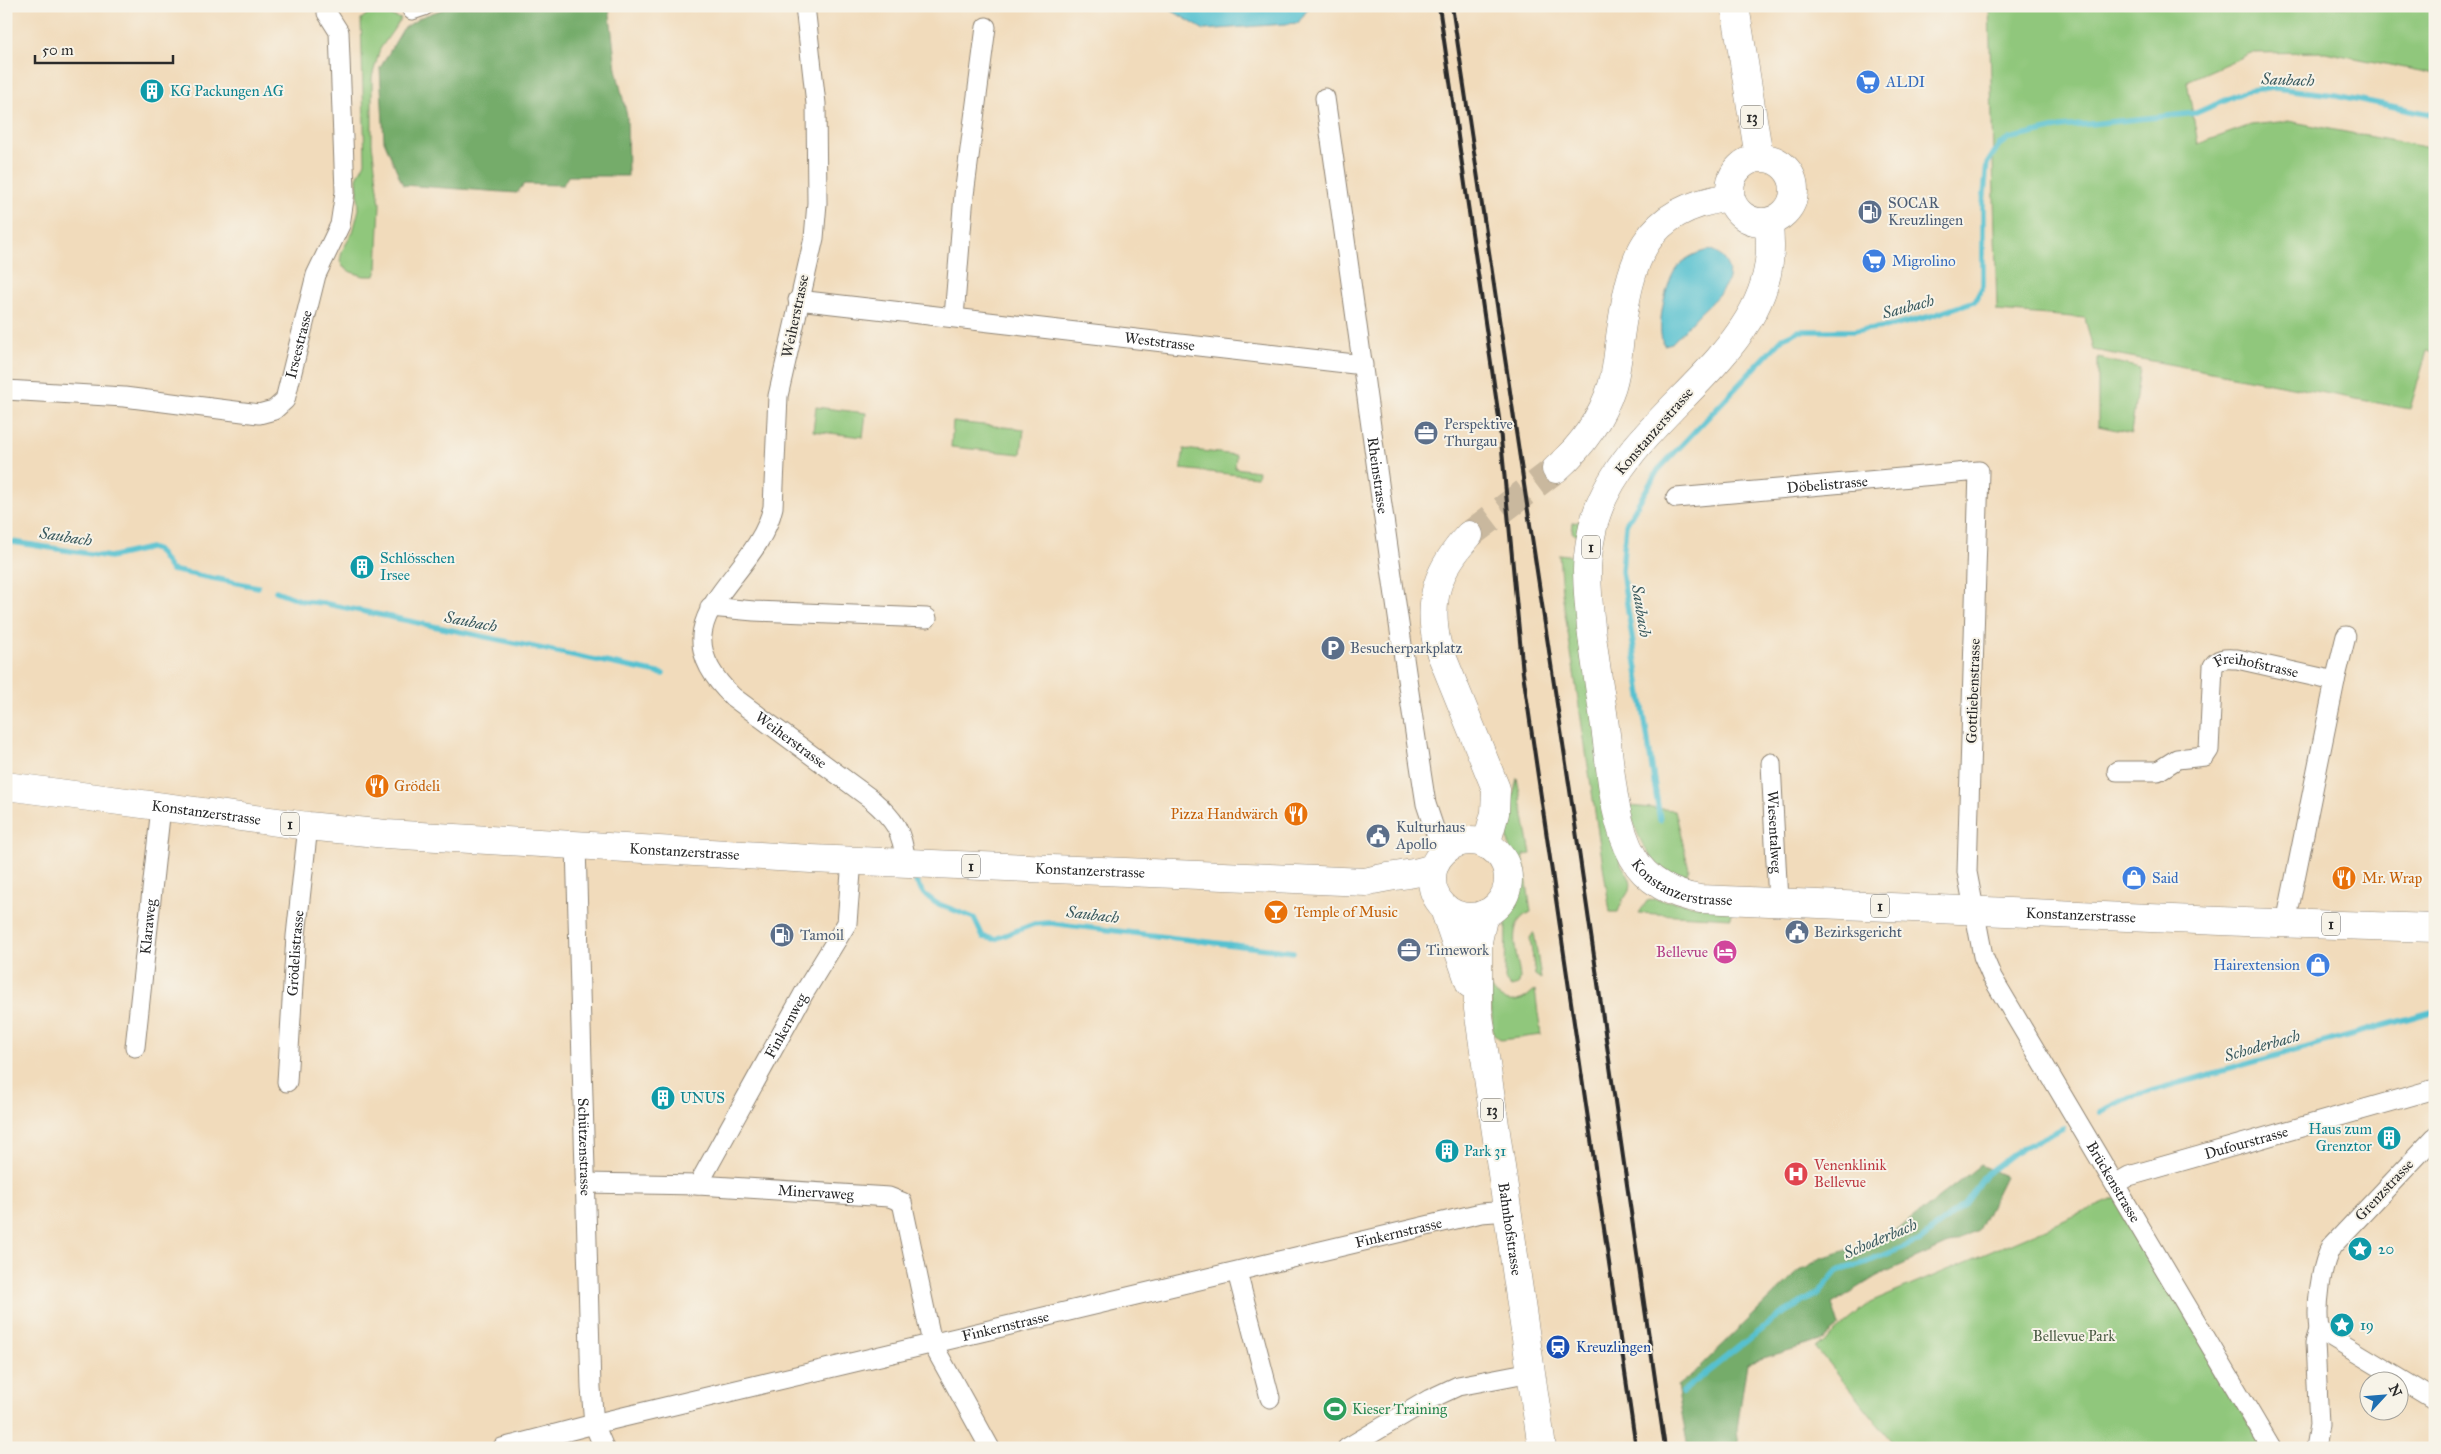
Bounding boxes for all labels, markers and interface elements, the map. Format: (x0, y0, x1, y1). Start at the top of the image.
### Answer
scale bar (35, 32, 172, 64)
text: 50 m (42, 41, 74, 59)
supermarket icon: ALDI (1855, 69, 1881, 95)
water label: Saubach (2260, 69, 2315, 90)
place label: ALDI (1885, 73, 1925, 91)
building icon: KG Packungen AG (139, 78, 165, 104)
place label: KG Packungen AG (170, 82, 284, 100)
road number: 13 (1741, 105, 1763, 128)
place label: SOCAR Kreuzlingen (1888, 194, 1963, 229)
fuel station icon: SOCAR Kreuzlingen (1857, 199, 1883, 225)
supermarket icon: Migrolino (1861, 248, 1887, 274)
place label: Migrolino (1892, 252, 1956, 270)
street label: Weiherstrasse (777, 273, 813, 359)
water label: Saubach (1879, 290, 1936, 323)
street label: Irseestrasse (282, 308, 316, 381)
street label: Weststrasse (1123, 329, 1196, 355)
street label: Konstanzerstrasse (1611, 384, 1697, 478)
place label: Perspektive Thurgau (1444, 415, 1513, 450)
office icon: Perspektive Thurgau (1413, 420, 1439, 446)
street label: Rheinstrasse (1364, 436, 1392, 515)
street label: Döbelistrasse (1786, 472, 1869, 497)
water label: Saubach (37, 523, 94, 550)
road number: 1 (1582, 536, 1600, 558)
place label: Schlösschen Irsee (380, 549, 455, 584)
building icon: Schlösschen Irsee (349, 554, 375, 580)
water label: Saubach (1628, 582, 1655, 639)
water label: Saubach (442, 607, 499, 636)
parking icon: Besucherparkplatz (1320, 635, 1346, 661)
street label: Gottliebenstrasse (1962, 638, 1984, 744)
place label: Besucherparkplatz (1350, 639, 1463, 657)
street label: Freihofstrasse (2210, 650, 2300, 682)
street label: Weiherstrasse (752, 708, 830, 772)
restaurant icon: Grödeli (364, 773, 390, 799)
place label: Grödeli (394, 777, 440, 795)
street label: Wiesentalweg (1763, 790, 1786, 875)
street label: Konstanzerstrasse (150, 796, 262, 829)
restaurant icon: Pizza Handwärch (1283, 801, 1309, 827)
place label: Pizza Handwärch (1171, 805, 1279, 823)
road number: 1 (281, 812, 299, 836)
place label: Kulturhaus Apollo (1395, 818, 1465, 853)
public building icon: Kulturhaus Apollo (1365, 823, 1391, 849)
street label: Konstanzerstrasse (629, 839, 740, 864)
road number: 1 (962, 854, 980, 878)
street label: Konstanzerstrasse (1628, 855, 1733, 909)
street label: Konstanzerstrasse (1034, 859, 1145, 882)
shop icon: Said (2121, 865, 2147, 891)
restaurant icon: Mr. Wrap (2331, 865, 2357, 891)
place label: Said (2152, 869, 2179, 887)
place label: Mr. Wrap (2362, 869, 2422, 887)
road number: 1 (1871, 894, 1889, 918)
street label: Klaraweg (136, 897, 160, 955)
bar icon: Temple of Music (1263, 899, 1289, 925)
water label: Saubach (1065, 902, 1121, 927)
place label: Temple of Music (1294, 903, 1398, 921)
street label: Konstanzerstrasse (2025, 904, 2136, 926)
street label: Grödelistrasse (283, 909, 308, 997)
road number: 1 (2322, 912, 2340, 936)
public building icon: Bezirksgericht (1784, 919, 1810, 945)
fuel station icon: Tamoil (769, 922, 795, 948)
place label: Bezirksgericht (1814, 923, 1903, 941)
place label: Tamoil (800, 926, 845, 944)
office icon: Timework (1396, 937, 1422, 963)
hotel icon: Bellevue (1712, 939, 1738, 965)
place label: Timework (1426, 941, 1489, 959)
place label: Bellevue (1656, 943, 1708, 961)
shop icon: Hairextension (2305, 952, 2331, 978)
place label: Hairextension (2213, 956, 2300, 974)
street label: Finkernweg (761, 989, 812, 1061)
water label: Schoderbach (2221, 1026, 2302, 1066)
building icon: UNUS (650, 1085, 676, 1111)
place label: UNUS (680, 1089, 725, 1107)
street label: Schützenstrasse (574, 1098, 595, 1196)
road number: 13 (1481, 1098, 1503, 1122)
place label: Haus zum Grenztor (2308, 1120, 2372, 1155)
street label: Dufourstrasse (2202, 1122, 2290, 1163)
building icon: Haus zum Grenztor (2376, 1125, 2402, 1151)
building icon: Park 31 (1434, 1138, 1460, 1164)
street label: Brückenstrasse (2082, 1138, 2144, 1226)
place label: Park 31 (1464, 1142, 1506, 1160)
street label: Grenzstrasse (2351, 1155, 2417, 1225)
place label: Venenklinik Bellevue (1813, 1156, 1886, 1191)
hospital icon: Venenklinik Bellevue (1783, 1161, 1809, 1187)
street label: Minervaweg (777, 1181, 855, 1204)
street label: Bahnhofstrasse (1494, 1181, 1526, 1277)
street label: Finkernstrasse (1353, 1214, 1444, 1252)
water label: Schoderbach (1840, 1214, 1920, 1263)
place icon: 20 (2347, 1236, 2373, 1262)
place label: 20 (2378, 1240, 2394, 1258)
street label: Finkernstrasse (960, 1307, 1051, 1345)
place icon: 19 (2329, 1312, 2355, 1338)
place label: 19 (2360, 1316, 2374, 1334)
park label: Bellevue Park (2033, 1327, 2115, 1345)
station icon: Kreuzlingen (1545, 1334, 1571, 1360)
place label: Kreuzlingen (1576, 1338, 1651, 1356)
north arrow (2358, 1372, 2408, 1422)
text: N (2385, 1381, 2406, 1400)
sports icon: Kieser Training (1322, 1396, 1348, 1422)
place label: Kieser Training (1352, 1400, 1448, 1418)

